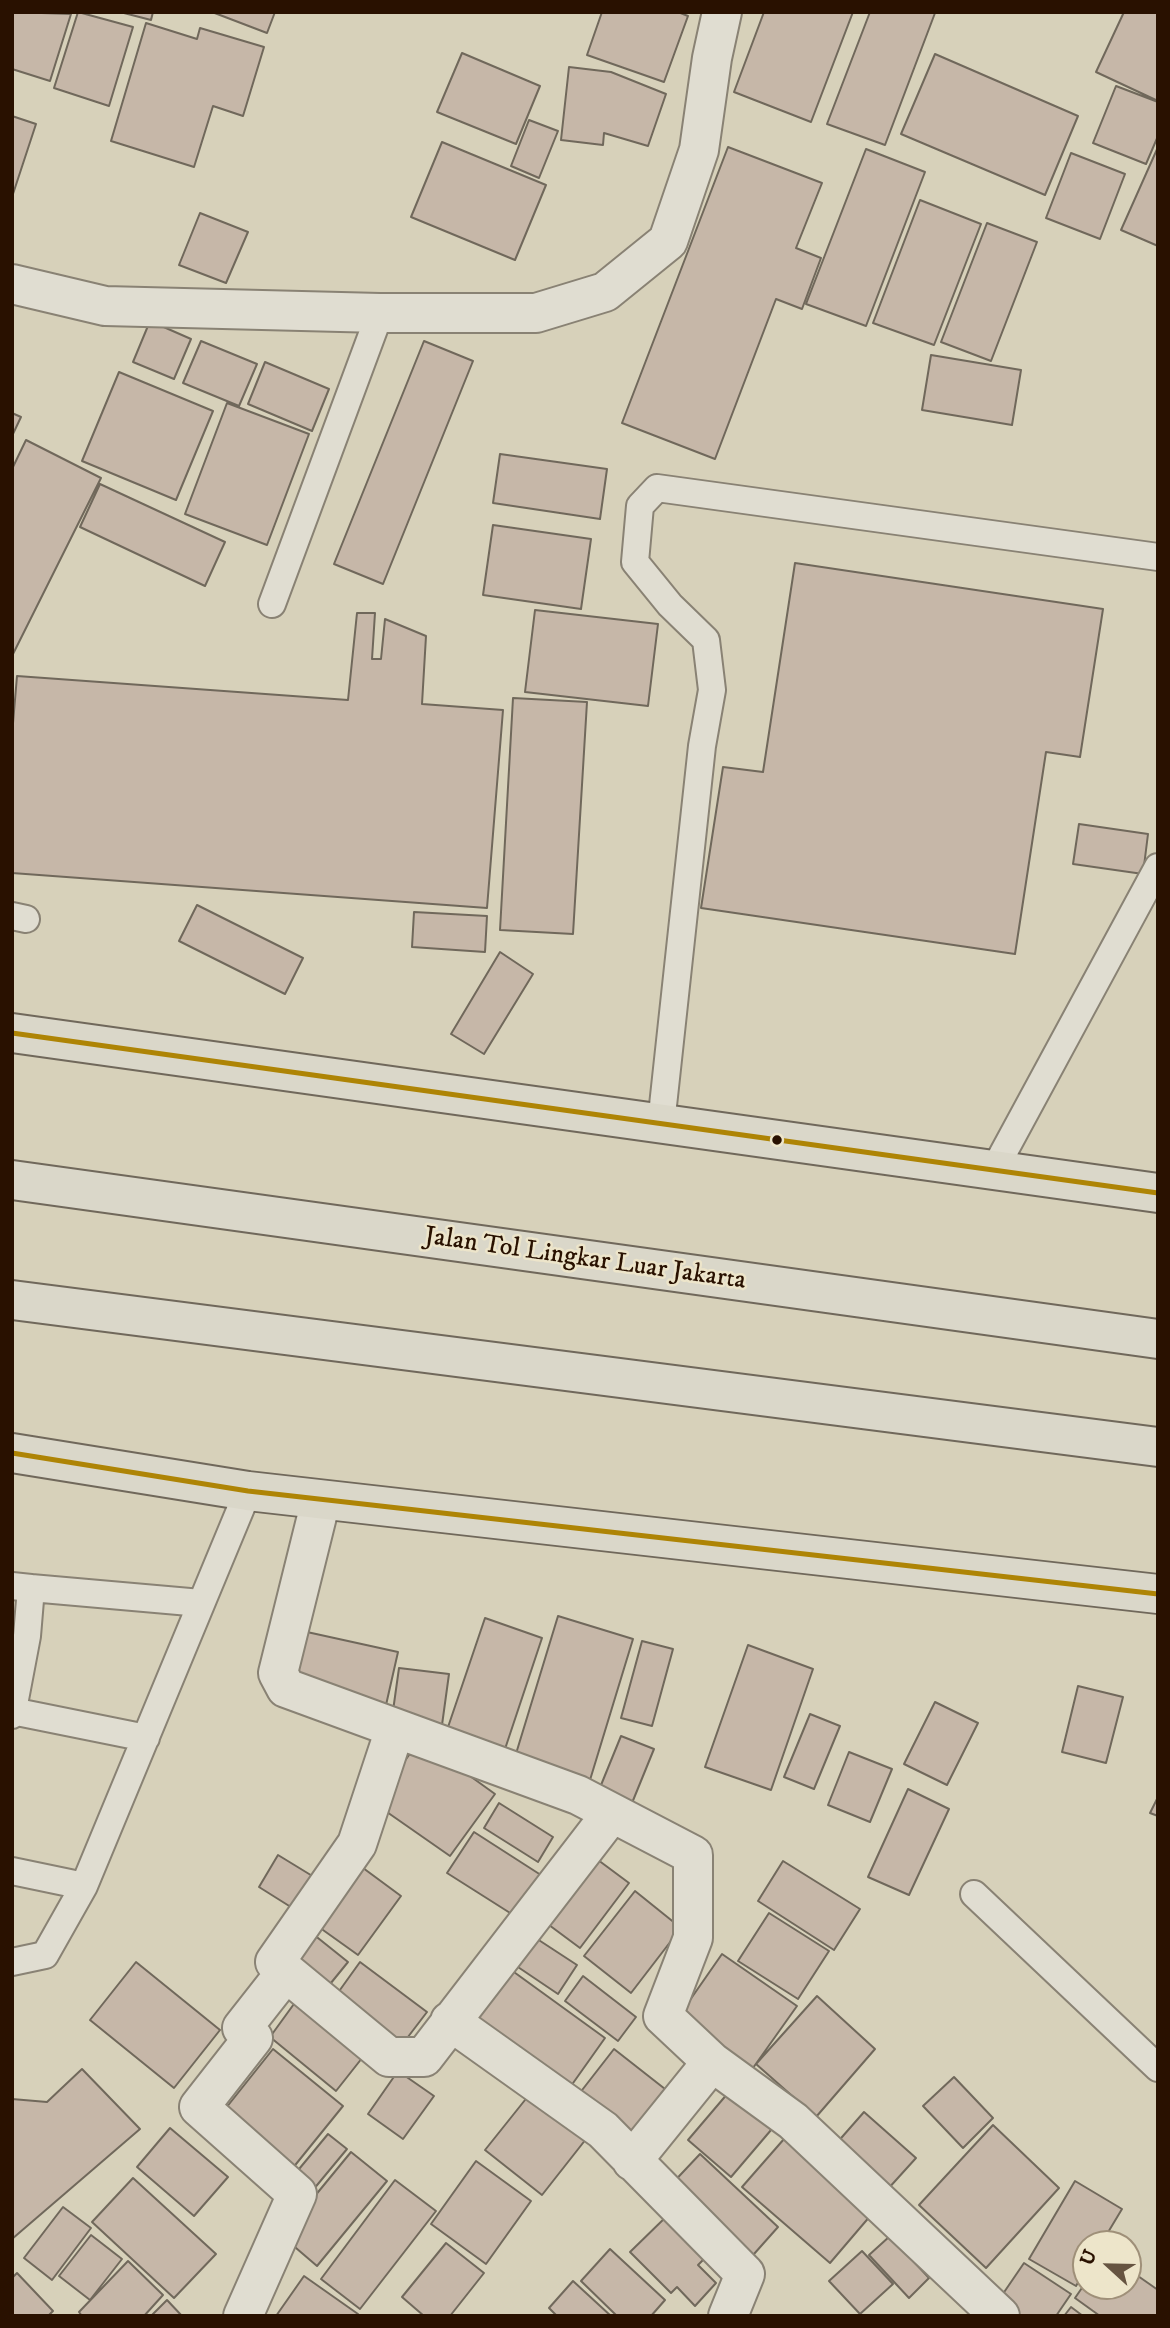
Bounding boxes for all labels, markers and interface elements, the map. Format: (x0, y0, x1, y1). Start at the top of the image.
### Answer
unlabelled marker (770, 1133, 784, 1147)
street label: Jalan Tol Lingkar Luar Jakarta (422, 1222, 748, 1298)
north arrow (1072, 2230, 1142, 2300)
text: U (1076, 2247, 1102, 2269)

